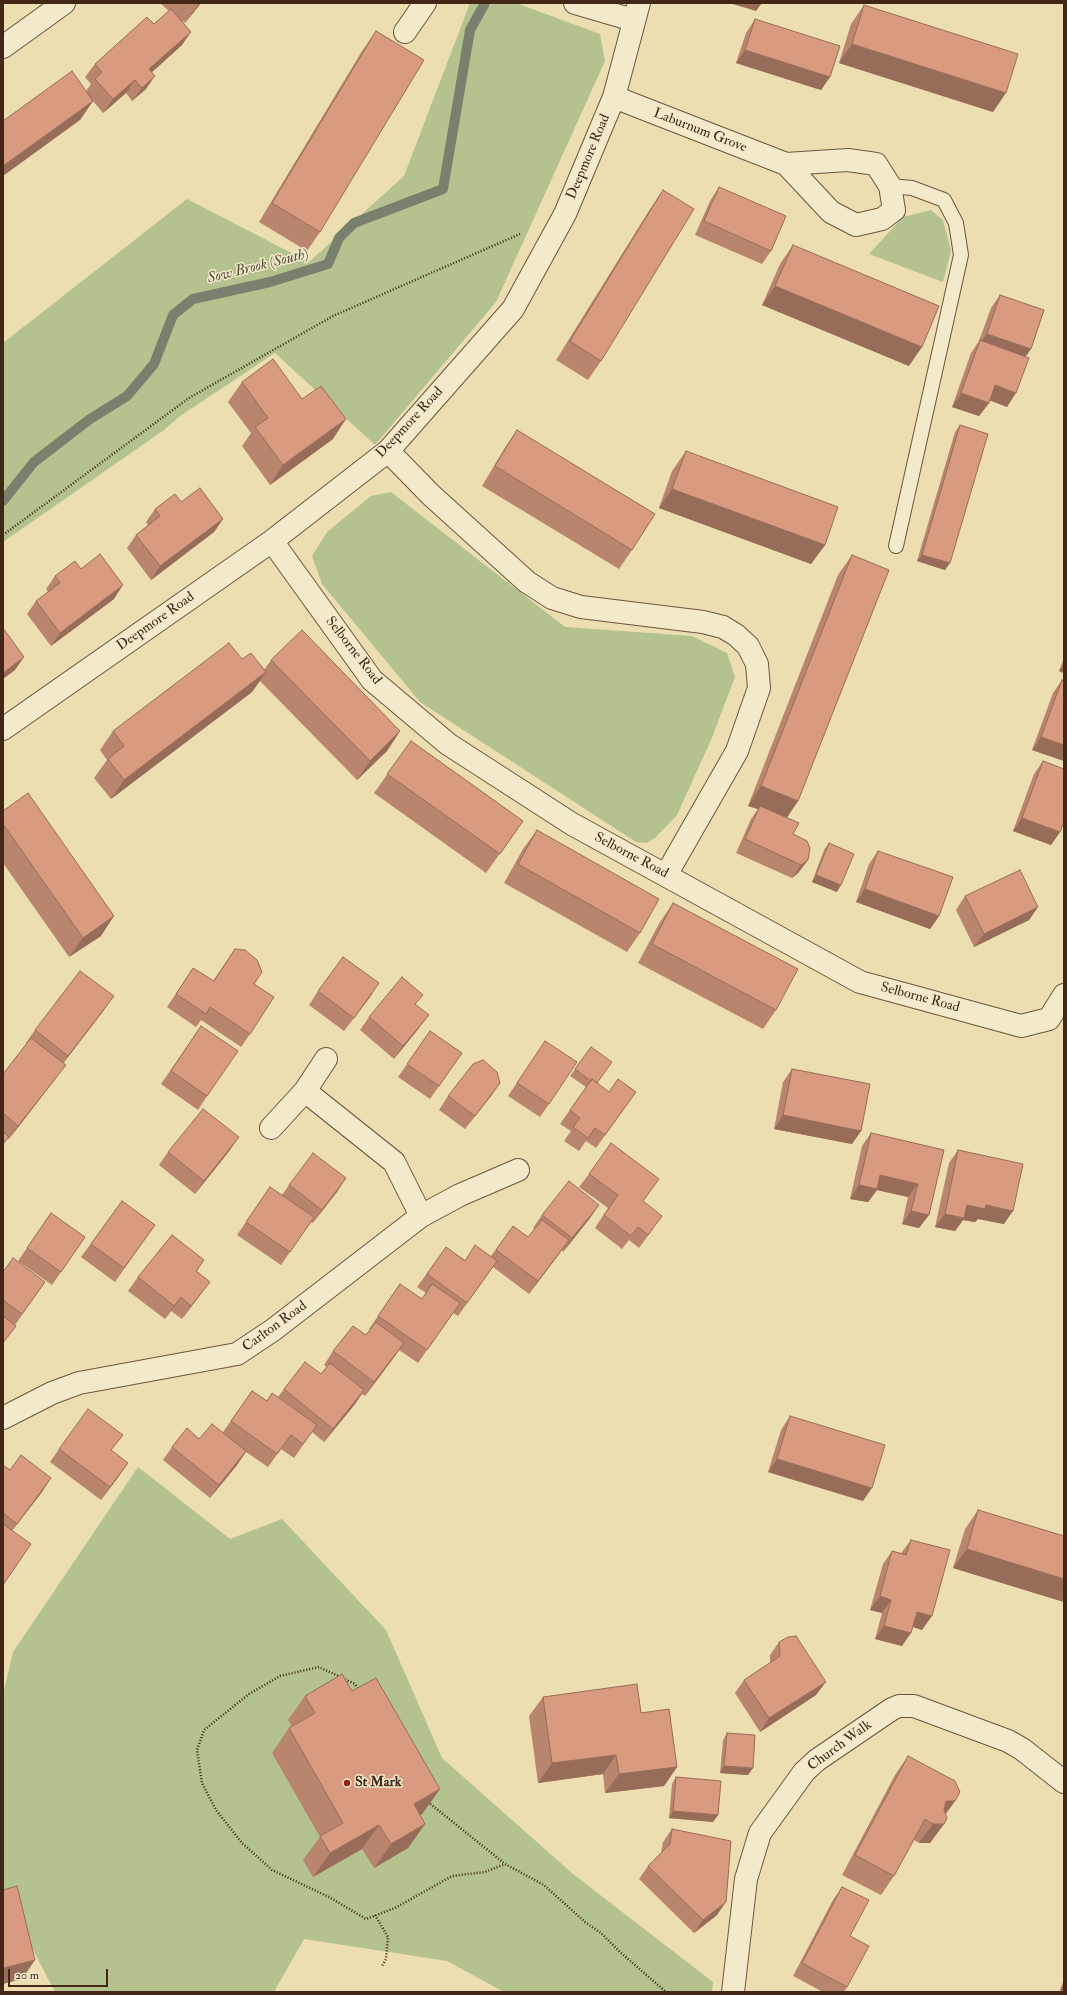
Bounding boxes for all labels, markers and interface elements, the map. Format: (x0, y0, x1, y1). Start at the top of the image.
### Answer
street label: Laburnum Grove (651, 105, 749, 157)
street label: Deepmore Road (563, 112, 615, 202)
water label: Sow Brook (South) (206, 246, 310, 288)
street label: Deepmore Road (373, 384, 447, 462)
street label: Deepmore Road (114, 589, 198, 655)
street label: Selborne Road (321, 614, 385, 688)
street label: Selborne Road (591, 830, 671, 882)
street label: Selborne Road (879, 979, 961, 1017)
street label: Carlton Road (240, 1298, 310, 1356)
street label: Church Walk (805, 1717, 875, 1775)
place label: St Mark (355, 1775, 401, 1791)
marker: St Mark (342, 1778, 352, 1788)
scale bar (10, 1961, 110, 1987)
text: 20 m (15, 1968, 39, 1983)

